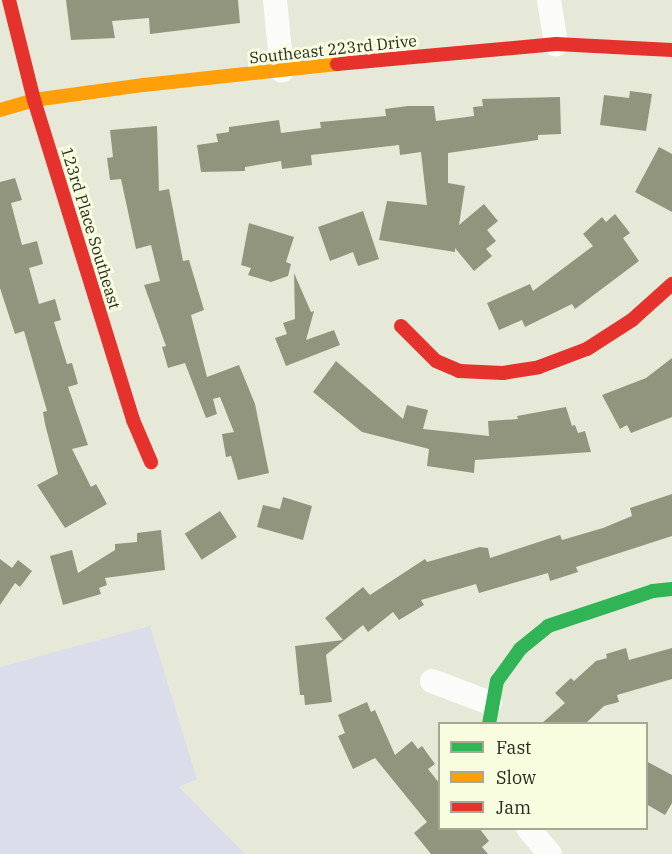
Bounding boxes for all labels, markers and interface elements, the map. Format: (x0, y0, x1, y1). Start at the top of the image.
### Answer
street label: Southeast 223rd Drive (248, 31, 418, 67)
street label: 123rd Place Southeast (57, 145, 125, 311)
legend (438, 722, 648, 830)
text: Fast (496, 736, 531, 759)
text: Slow (496, 766, 536, 789)
text: Jam (496, 796, 531, 819)

